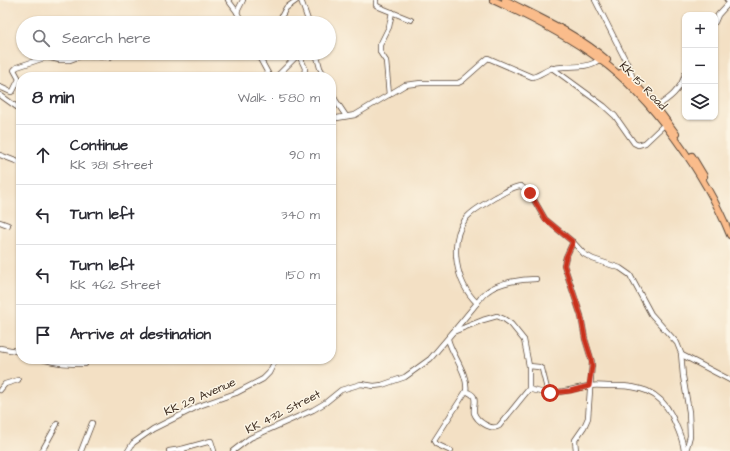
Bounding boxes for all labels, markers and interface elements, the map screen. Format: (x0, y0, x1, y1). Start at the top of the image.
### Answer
map controls (682, 12, 718, 120)
button: + (682, 12, 718, 48)
search box (16, 16, 336, 60)
icon: search (30, 27, 52, 49)
text: Search here (62, 28, 151, 49)
button: − (682, 48, 718, 84)
street label: KK 15 Road (615, 58, 671, 114)
button: layers (682, 84, 718, 120)
text: 8 min (32, 86, 74, 110)
text: Walk · 580 m (238, 89, 320, 107)
text: Continue (70, 135, 128, 156)
icon: ahead (32, 144, 54, 166)
text: 90 m (289, 146, 320, 164)
text: KK 381 Street (70, 156, 153, 174)
route end (521, 184, 539, 202)
icon: left (32, 204, 54, 226)
text: Turn left (70, 204, 134, 225)
text: 340 m (281, 206, 320, 224)
text: Turn left (70, 255, 134, 276)
icon: left (32, 264, 54, 286)
text: 150 m (286, 266, 320, 284)
text: KK 462 Street (70, 276, 161, 294)
icon: arrive (32, 324, 54, 346)
text: Arrive at destination (70, 324, 211, 345)
street label: KK 29 Avenue (161, 373, 239, 420)
route start (541, 384, 559, 402)
street label: KK 432 Street (242, 386, 324, 438)

